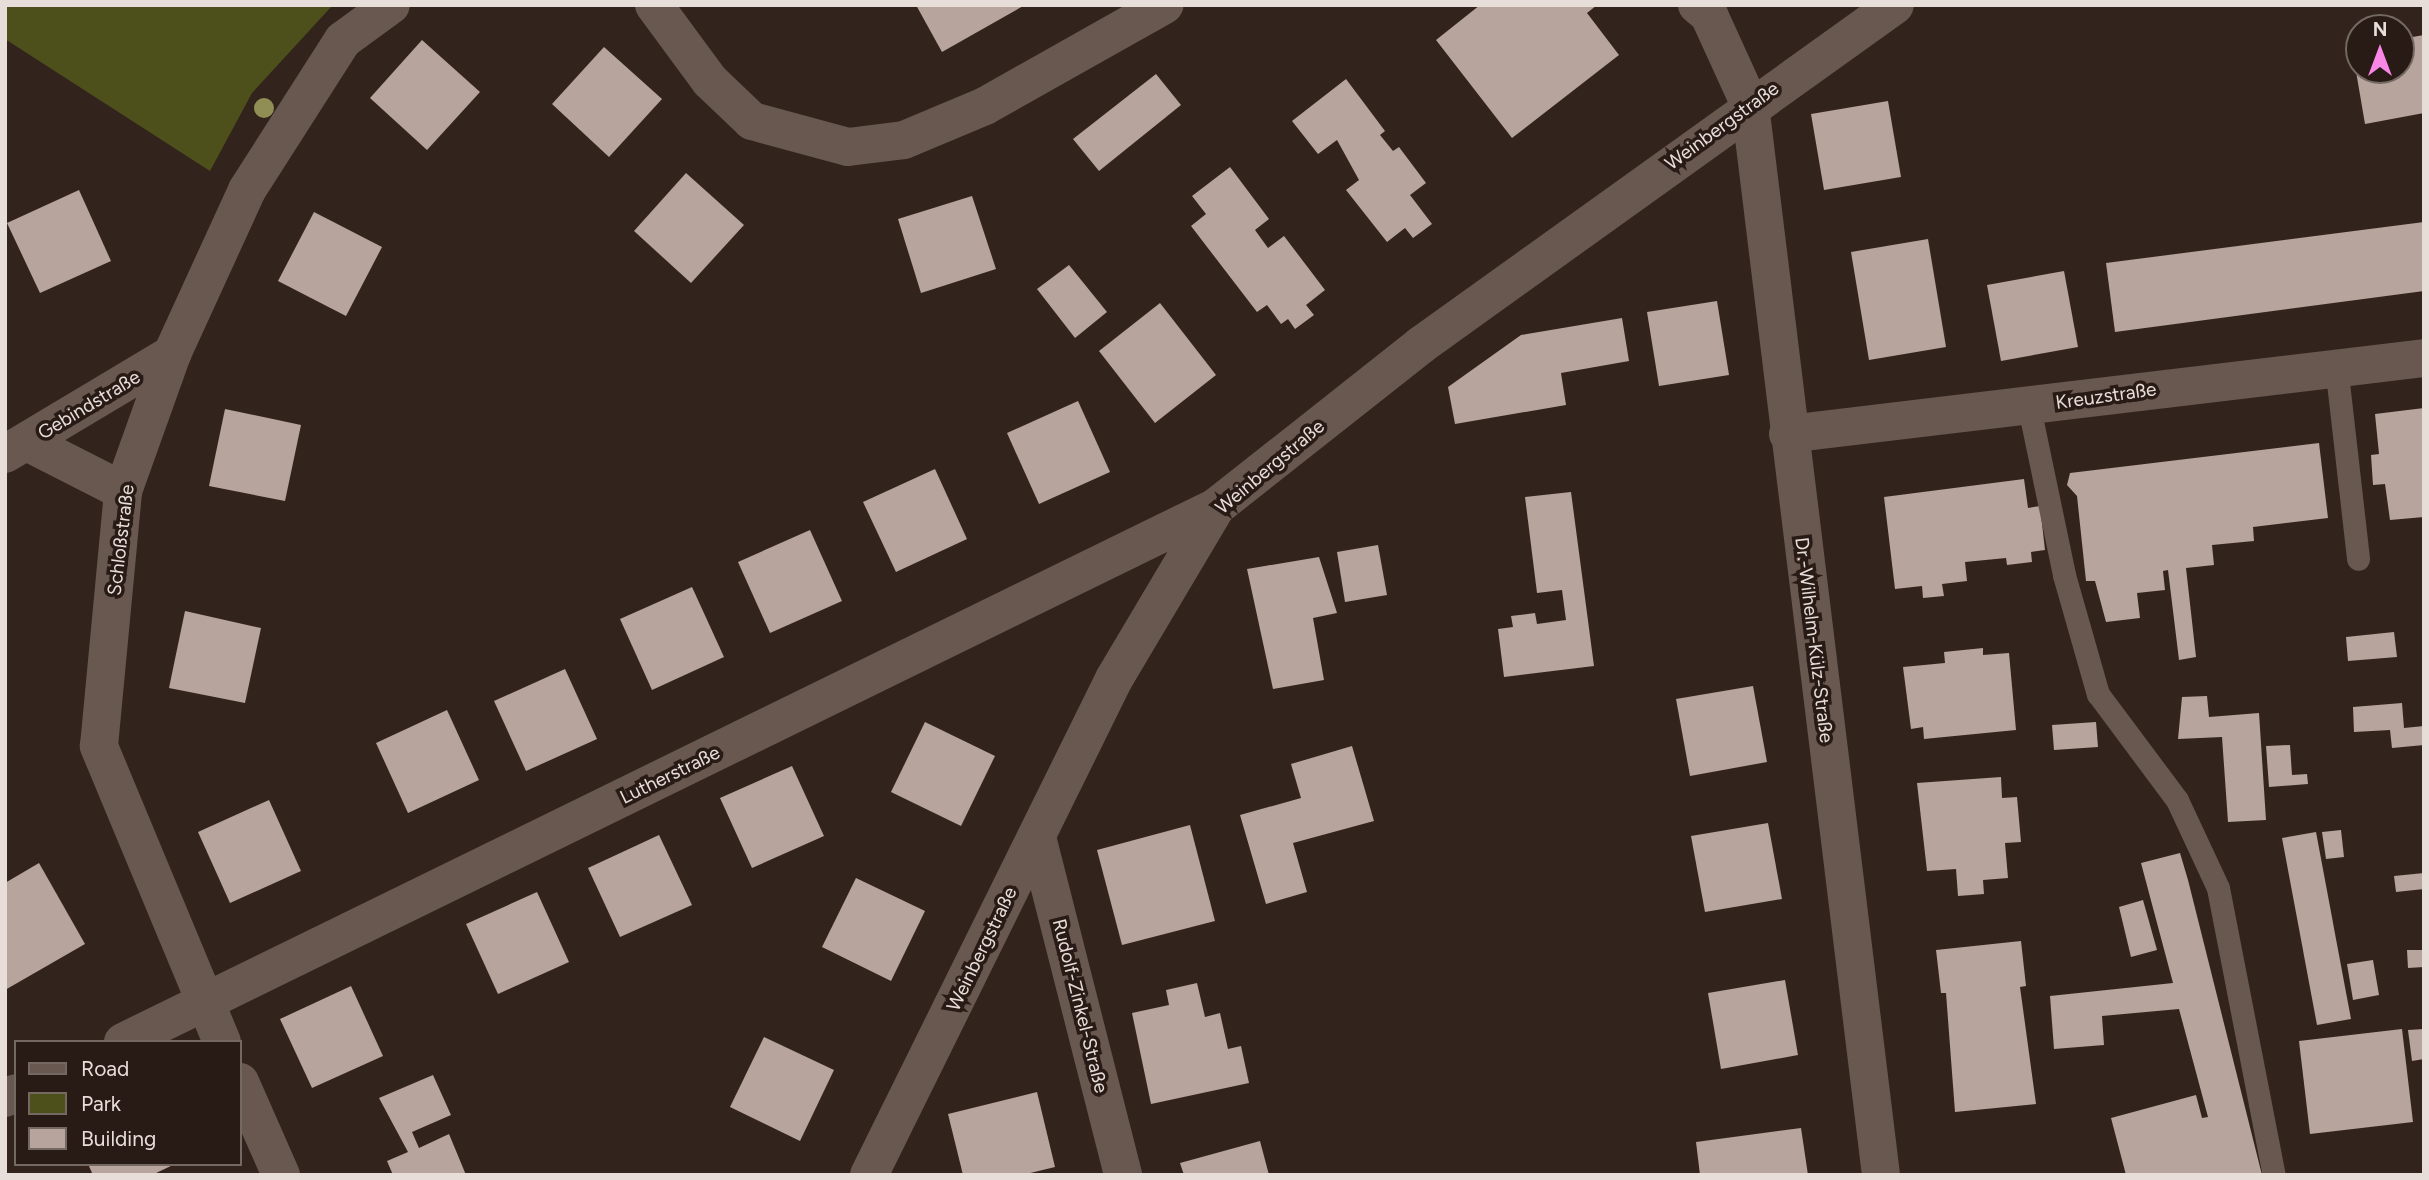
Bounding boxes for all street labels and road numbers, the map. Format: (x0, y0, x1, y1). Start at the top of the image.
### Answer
street label: Weinbergstraße (1661, 77, 1783, 175)
street label: Gebindstraße (34, 366, 144, 444)
street label: Kreuzstraße (2054, 378, 2158, 414)
street label: Weinbergstraße (1211, 415, 1329, 519)
street label: Schloßstraße (103, 483, 139, 597)
street label: Dr.-Wilhelm-Külz-Straße (1790, 536, 1838, 744)
street label: Lutherstraße (616, 741, 724, 809)
street label: Weinbergstraße (942, 883, 1022, 1015)
street label: Rudolf-Zinkel-Straße (1047, 917, 1113, 1095)

